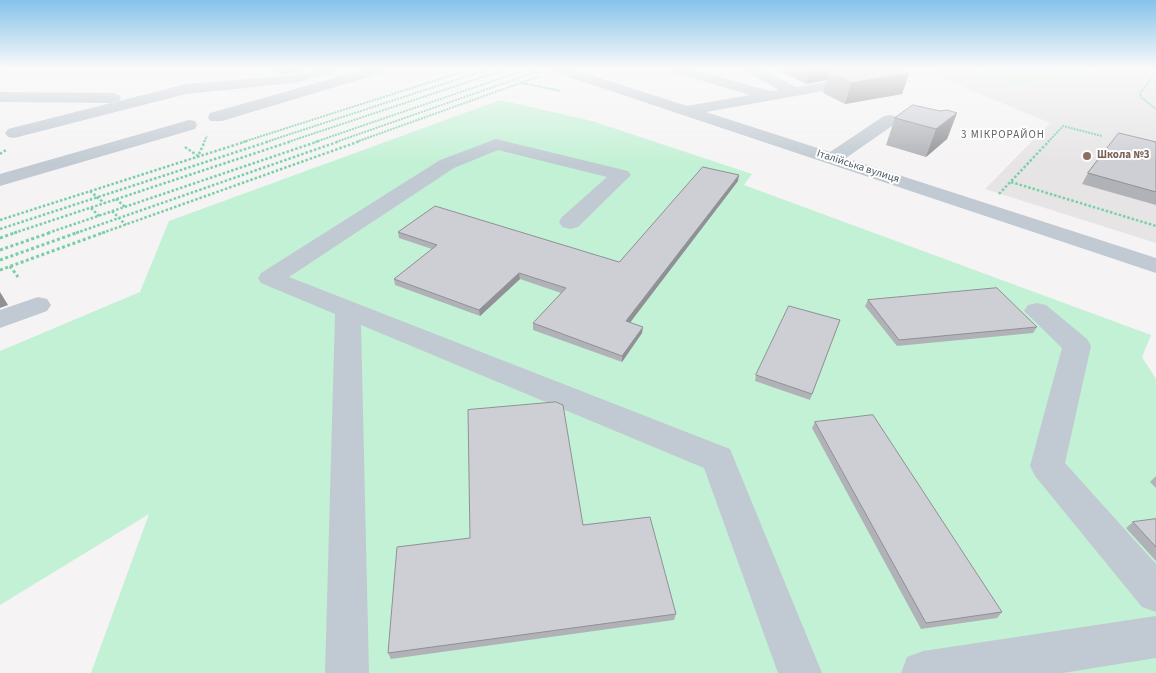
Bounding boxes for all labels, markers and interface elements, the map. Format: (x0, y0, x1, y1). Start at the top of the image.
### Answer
district label: 3 МІКРОРАЙОН (960, 129, 1046, 143)
street label: Італійська вулиця (815, 147, 901, 187)
place label: Школа №3 (1097, 149, 1150, 163)
marker: Школа №3 (1081, 150, 1093, 162)

